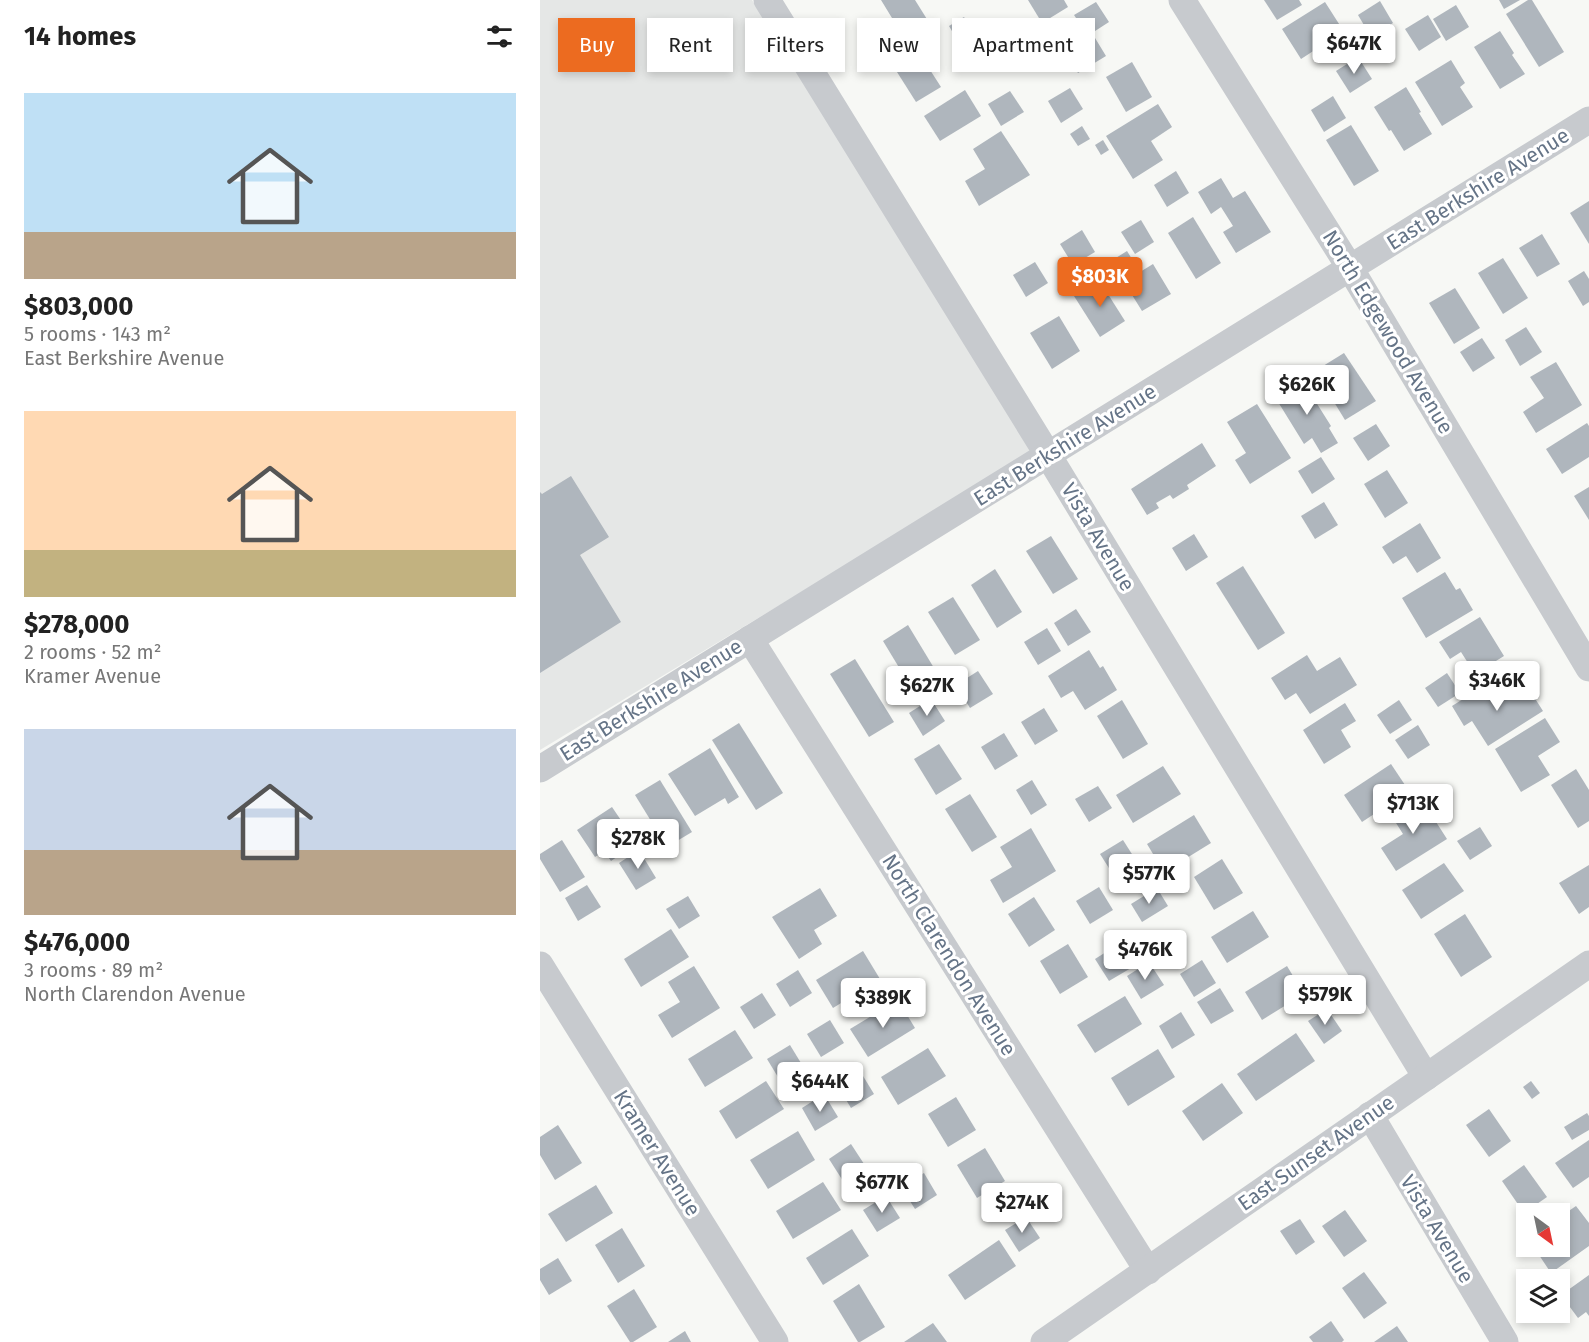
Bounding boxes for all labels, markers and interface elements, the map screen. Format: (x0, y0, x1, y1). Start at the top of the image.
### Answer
chip: Buy (558, 18, 635, 72)
chip: Rent (647, 18, 733, 72)
chip: Filters (745, 18, 845, 72)
chip: New (857, 18, 940, 72)
chip: Apartment (952, 18, 1095, 72)
icon: filters (483, 20, 516, 53)
text: 14 homes (24, 21, 136, 52)
pin: $647K (1312, 24, 1396, 75)
text: $647K (1326, 31, 1382, 55)
street label: East Berkshire Avenue (1382, 122, 1574, 256)
icon: home (216, 132, 324, 240)
street label: North Edgewood Avenue (1317, 225, 1459, 439)
pin: $803K (1058, 257, 1142, 308)
text: $803K (1071, 264, 1129, 288)
text: $803,000 (24, 291, 133, 322)
text: 5 rooms · 143 m² (24, 322, 171, 346)
text: East Berkshire Avenue (24, 346, 224, 370)
pin: $626K (1265, 365, 1349, 416)
text: $626K (1279, 372, 1335, 396)
street label: East Berkshire Avenue (969, 378, 1161, 512)
icon: home (216, 450, 324, 558)
street label: Vista Avenue (1056, 478, 1140, 596)
text: $278,000 (24, 609, 130, 640)
street label: East Berkshire Avenue (555, 633, 747, 767)
text: 2 rooms · 52 m² (24, 640, 162, 664)
pin: $346K (1455, 661, 1539, 712)
text: Kramer Avenue (24, 664, 161, 688)
pin: $627K (885, 666, 969, 717)
text: $346K (1469, 668, 1525, 692)
text: $627K (900, 673, 954, 697)
icon: home (216, 768, 324, 876)
pin: $713K (1371, 784, 1455, 835)
text: $713K (1387, 791, 1439, 815)
pin: $278K (596, 819, 680, 870)
text: $278K (611, 826, 665, 850)
street label: North Clarendon Avenue (876, 849, 1022, 1061)
pin: $577K (1107, 854, 1191, 905)
text: $577K (1123, 861, 1175, 885)
text: $476,000 (24, 927, 130, 958)
pin: $476K (1103, 930, 1187, 981)
text: $476K (1118, 937, 1172, 961)
text: 3 rooms · 89 m² (24, 958, 163, 982)
pin: $579K (1283, 975, 1367, 1026)
pin: $389K (841, 978, 925, 1029)
text: North Clarendon Avenue (24, 982, 246, 1006)
text: $579K (1298, 982, 1352, 1006)
text: $389K (855, 985, 911, 1009)
pin: $644K (778, 1062, 862, 1113)
text: $644K (791, 1069, 849, 1093)
street label: Kramer Avenue (608, 1085, 706, 1221)
street label: East Sunset Avenue (1233, 1089, 1399, 1217)
pin: $677K (840, 1163, 924, 1214)
text: $677K (855, 1170, 909, 1194)
street label: Vista Avenue (1395, 1170, 1479, 1288)
pin: $274K (980, 1183, 1064, 1234)
text: $274K (995, 1190, 1049, 1214)
north arrow (1516, 1203, 1570, 1257)
map controls (1516, 1203, 1570, 1323)
button: layers (1516, 1269, 1570, 1323)

